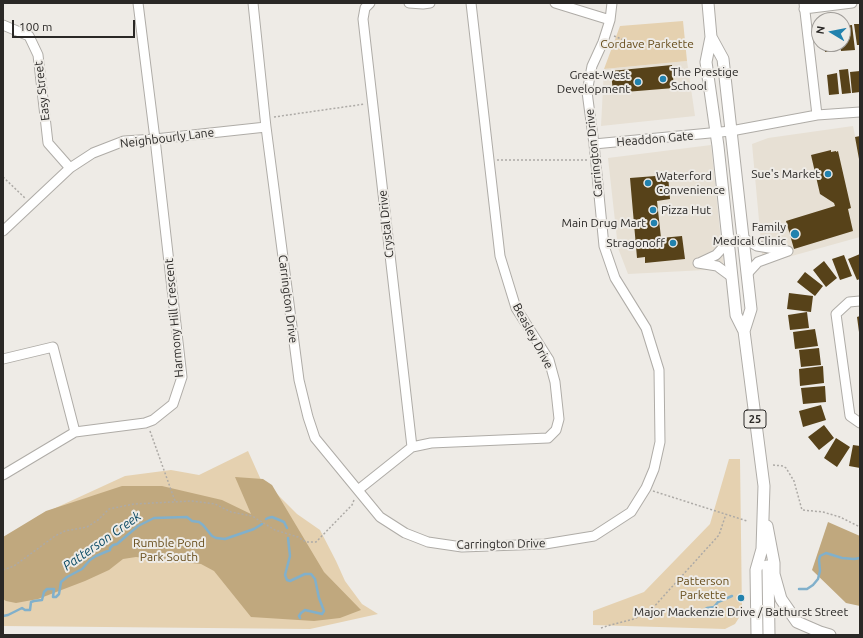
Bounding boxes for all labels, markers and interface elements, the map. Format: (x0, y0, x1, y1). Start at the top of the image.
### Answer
scale bar (14, 12, 137, 38)
north arrow (811, 12, 851, 52)
text: 100 m (19, 20, 52, 33)
text: N (814, 25, 827, 35)
park label: Cordave Parkette (600, 37, 694, 51)
street label: Easy Street (31, 60, 53, 122)
place label: The Prestige School (671, 65, 739, 93)
place label: Great-West Development (557, 68, 630, 96)
marker: The Prestige School (658, 74, 668, 84)
marker: Great-West Development (633, 77, 643, 87)
street label: Carrington Drive (582, 108, 606, 198)
street label: Neighbourly Lane (119, 125, 215, 151)
street label: Headdon Gate (616, 128, 694, 150)
place label: Sue's Market (751, 167, 820, 181)
place label: Waterford Convenience (656, 169, 725, 197)
marker: Sue's Market (823, 169, 833, 179)
marker: Waterford Convenience (643, 178, 653, 188)
street label: Crystal Drive (375, 189, 397, 259)
place label: Pizza Hut (661, 203, 711, 217)
marker: Pizza Hut (648, 205, 658, 215)
place label: Main Drug Mart (562, 216, 646, 230)
marker: Main Drug Mart (649, 218, 659, 228)
place label: Family Medical Clinic (713, 220, 786, 248)
marker: Family Medical Clinic (789, 228, 801, 240)
place label: Stragonoff (606, 236, 665, 250)
marker: Stragonoff (668, 238, 678, 248)
street label: Carrington Drive (275, 254, 301, 344)
street label: Harmony Hill Crescent (162, 258, 186, 378)
street label: Beasley Drive (510, 301, 556, 371)
road number: 25 (744, 410, 766, 428)
water label: Patterson Creek (60, 508, 144, 574)
park label: Rumble Pond Park South (133, 536, 205, 564)
street label: Carrington Drive (456, 536, 546, 552)
park label: Patterson Parkette (677, 574, 729, 602)
marker: Major Mackenzie Drive / Bathurst Street (736, 593, 746, 603)
place label: Major Mackenzie Drive / Bathurst Street (634, 605, 848, 619)

